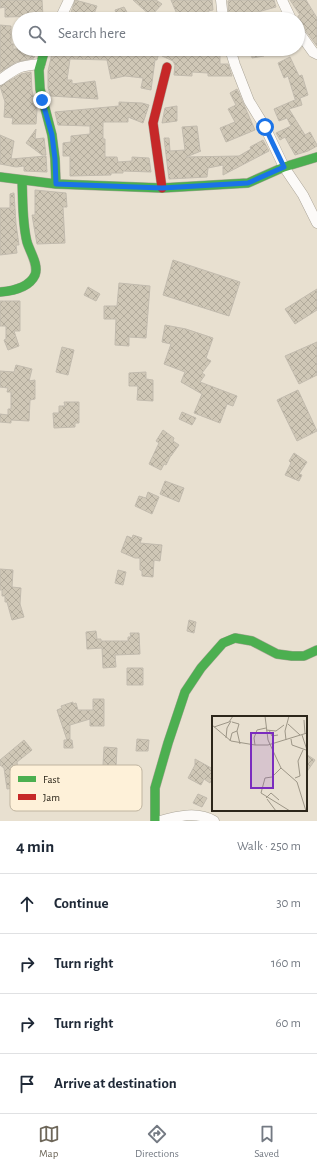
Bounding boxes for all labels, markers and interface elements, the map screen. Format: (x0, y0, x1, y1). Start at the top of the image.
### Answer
search box (12, 12, 305, 56)
icon: search (26, 23, 48, 45)
text: Search here (58, 26, 126, 41)
route end (33, 91, 51, 109)
route start (256, 118, 274, 136)
inset map (212, 716, 307, 811)
legend (10, 765, 142, 811)
text: Fast (43, 774, 61, 785)
text: Jam (43, 792, 60, 803)
text: 4 min (16, 838, 54, 855)
text: Walk · 250 m (237, 840, 301, 853)
icon: ahead (16, 893, 38, 915)
text: Continue (54, 896, 109, 911)
text: 30 m (276, 897, 301, 910)
icon: right (16, 953, 38, 975)
text: Turn right (54, 956, 113, 971)
text: 160 m (271, 957, 301, 970)
icon: right (16, 1013, 38, 1035)
text: Turn right (54, 1016, 113, 1031)
text: 60 m (275, 1017, 301, 1030)
icon: arrive (16, 1073, 38, 1095)
text: Arrive at destination (54, 1076, 177, 1091)
tab: Map (38, 1123, 60, 1160)
tab: Directions (135, 1123, 179, 1160)
tab: Saved (254, 1123, 279, 1160)

